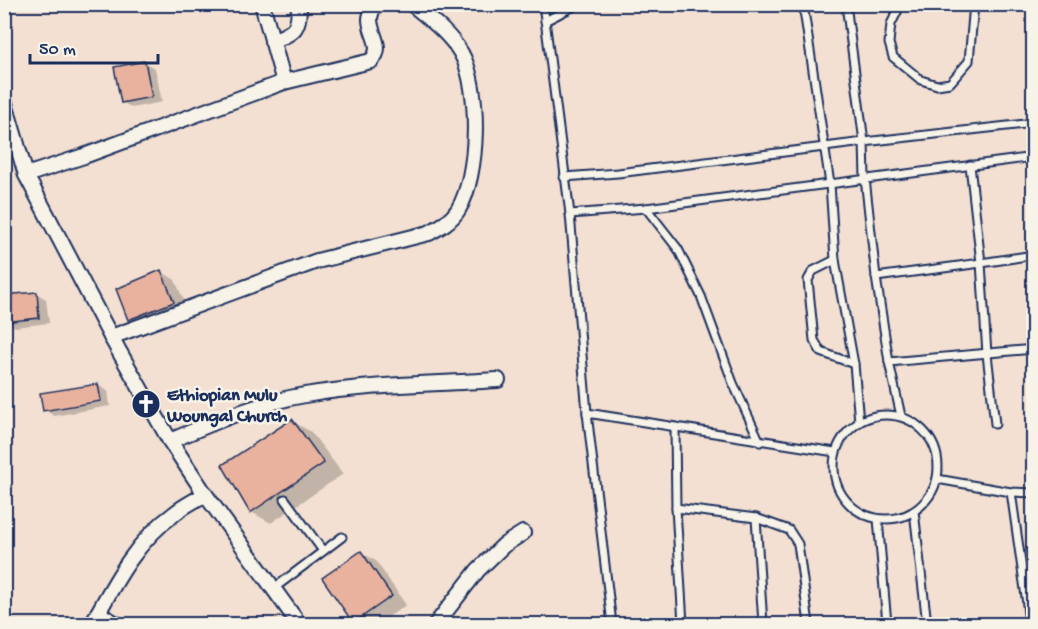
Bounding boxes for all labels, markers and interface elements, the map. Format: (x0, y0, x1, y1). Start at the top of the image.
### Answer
scale bar (30, 27, 158, 65)
text: 50 m (39, 40, 76, 61)
place label: Ethiopian Mulu Woungal Church (166, 386, 287, 428)
church icon: Ethiopian Mulu Woungal Church (130, 388, 162, 420)

